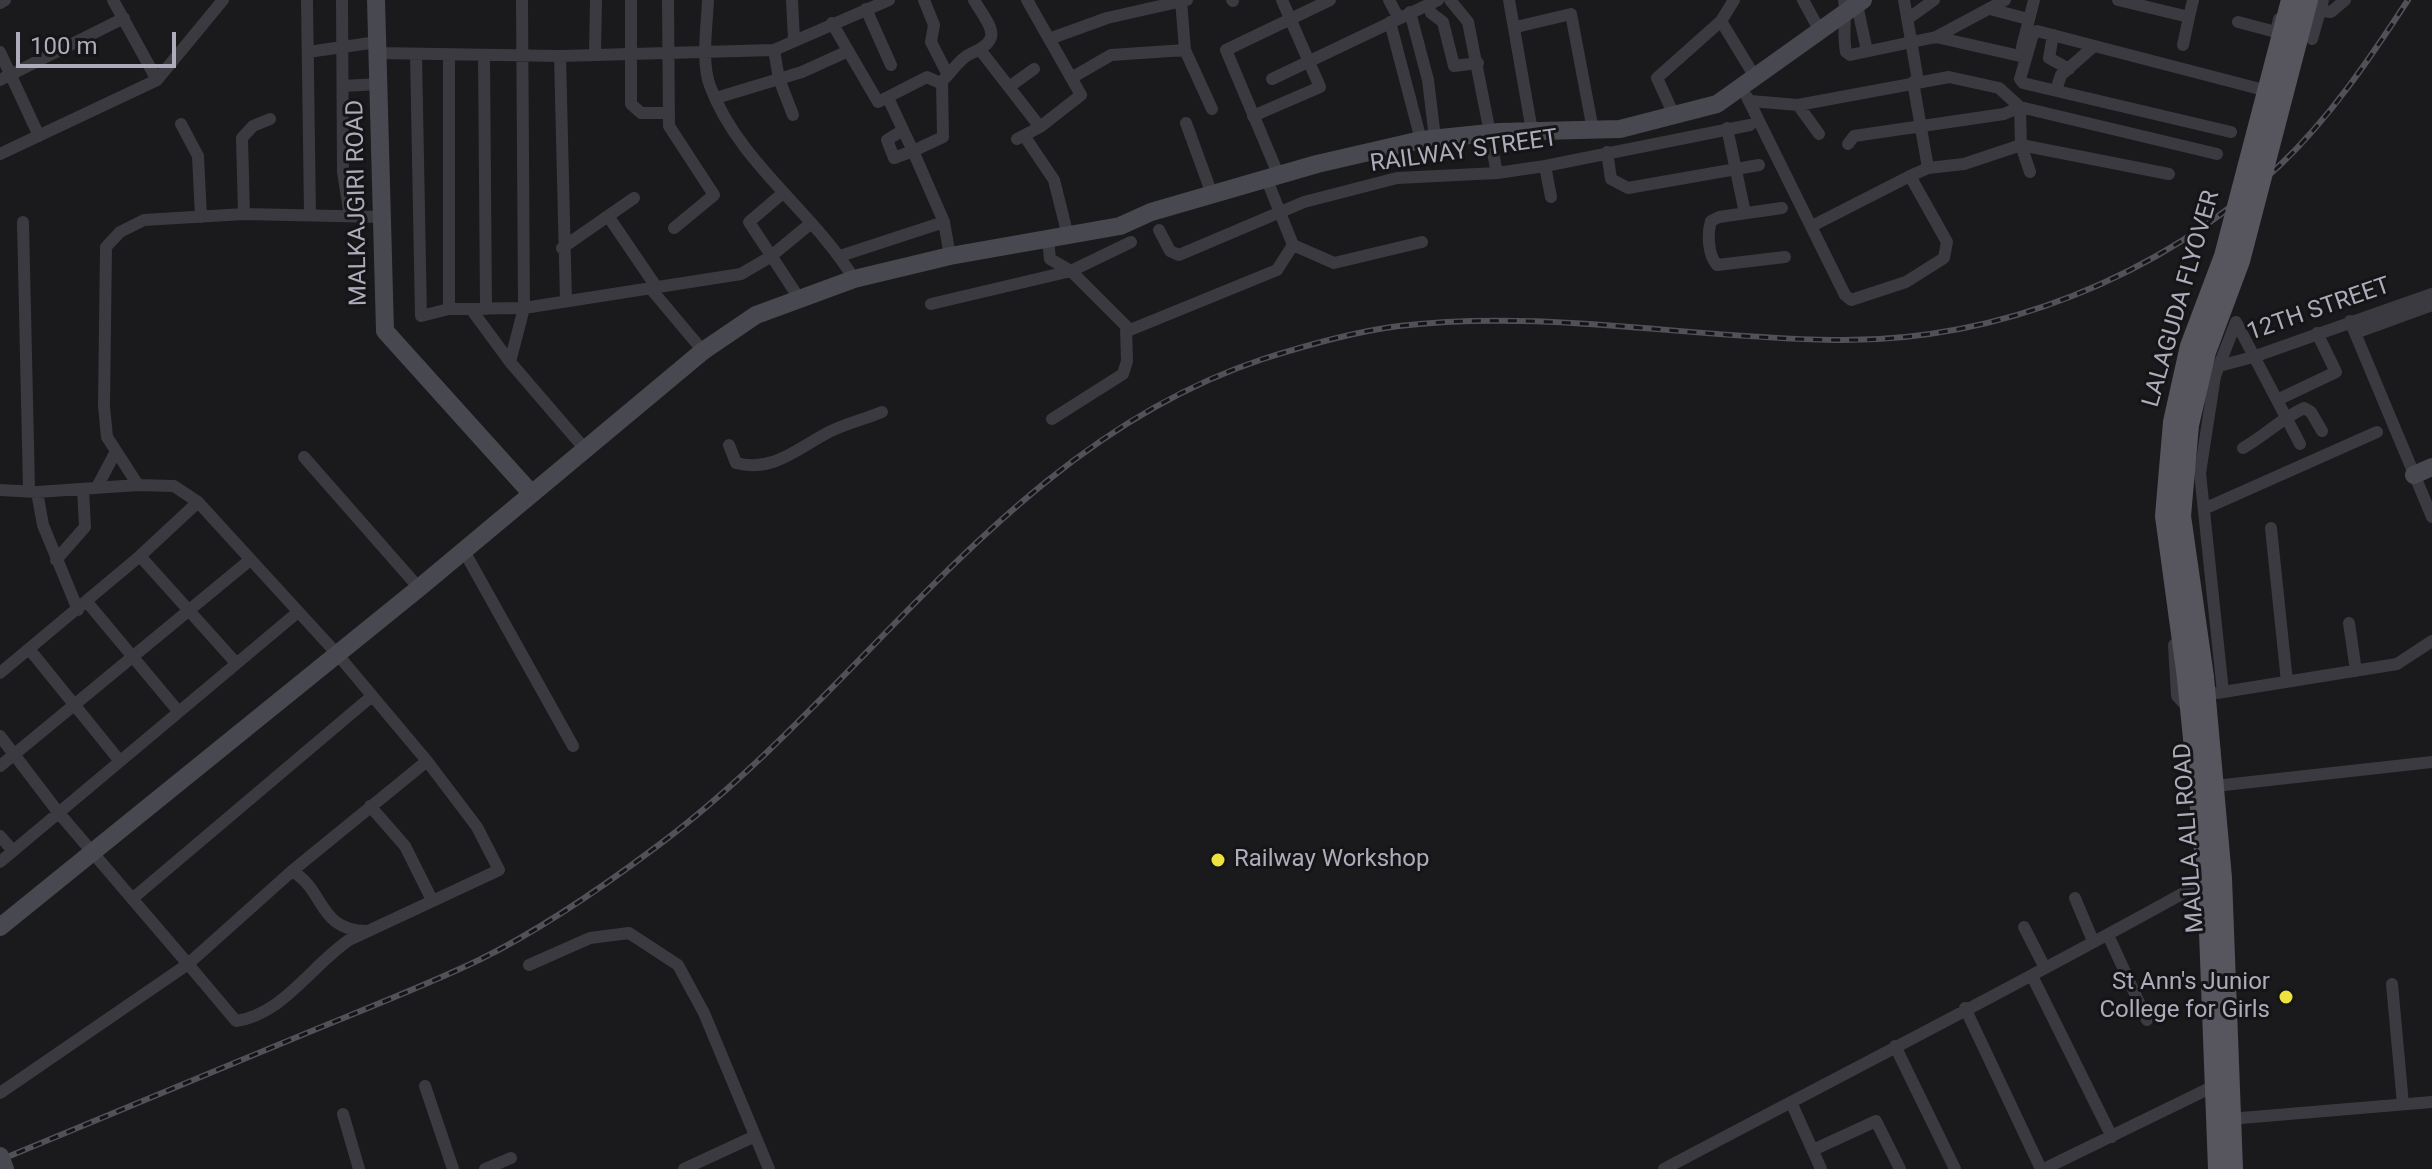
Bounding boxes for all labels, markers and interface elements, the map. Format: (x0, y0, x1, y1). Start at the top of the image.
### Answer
scale bar (20, 16, 180, 66)
text: 100 m (30, 32, 97, 60)
street label: MALKAJGIRI ROAD (342, 100, 374, 306)
street label: RAILWAY STREET (1368, 125, 1560, 179)
street label: LALAGUDA FLYOVER (2137, 187, 2227, 411)
street label: 12TH STREET (2244, 272, 2394, 348)
street label: MAULA ALI ROAD (2169, 742, 2211, 934)
place label: Railway Workshop (1234, 846, 1429, 874)
marker: Railway Workshop (1209, 851, 1227, 869)
place label: St Ann's Junior College for Girls (2099, 969, 2270, 1025)
marker: St Ann's Junior College for Girls (2277, 988, 2295, 1006)

